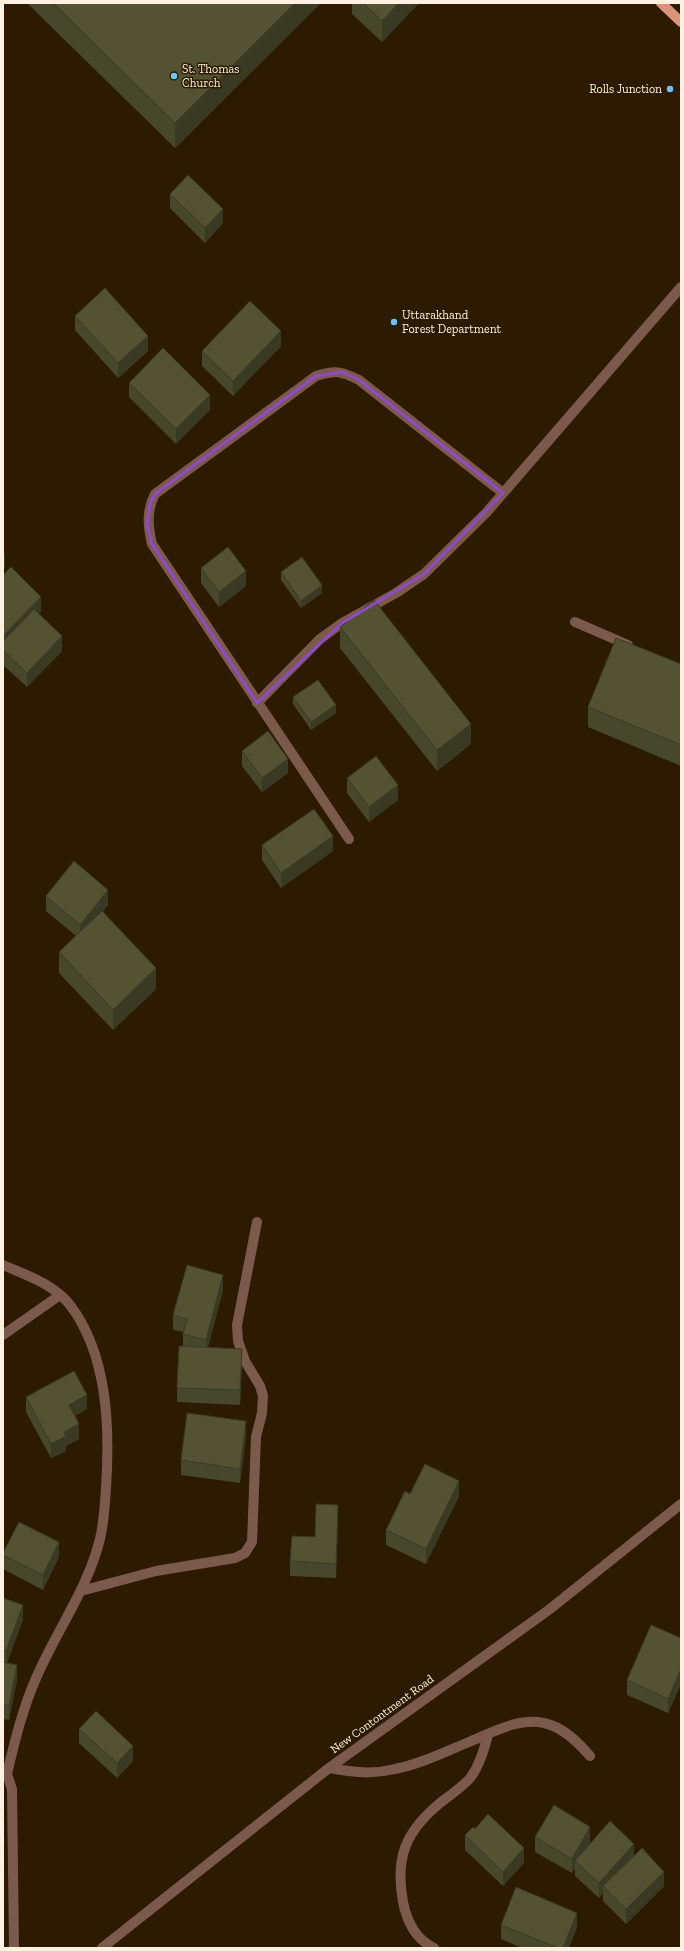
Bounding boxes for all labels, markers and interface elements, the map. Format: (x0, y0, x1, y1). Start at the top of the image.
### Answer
place label: St. Thomas Church (182, 62, 240, 90)
marker: St. Thomas Church (169, 71, 179, 81)
place label: Rolls Junction (589, 82, 662, 96)
marker: Rolls Junction (665, 84, 675, 94)
place label: Uttarakhand Forest Department (402, 308, 502, 336)
marker: Uttarakhand Forest Department (389, 317, 399, 327)
street label: New Contontment Road (328, 1672, 437, 1756)

